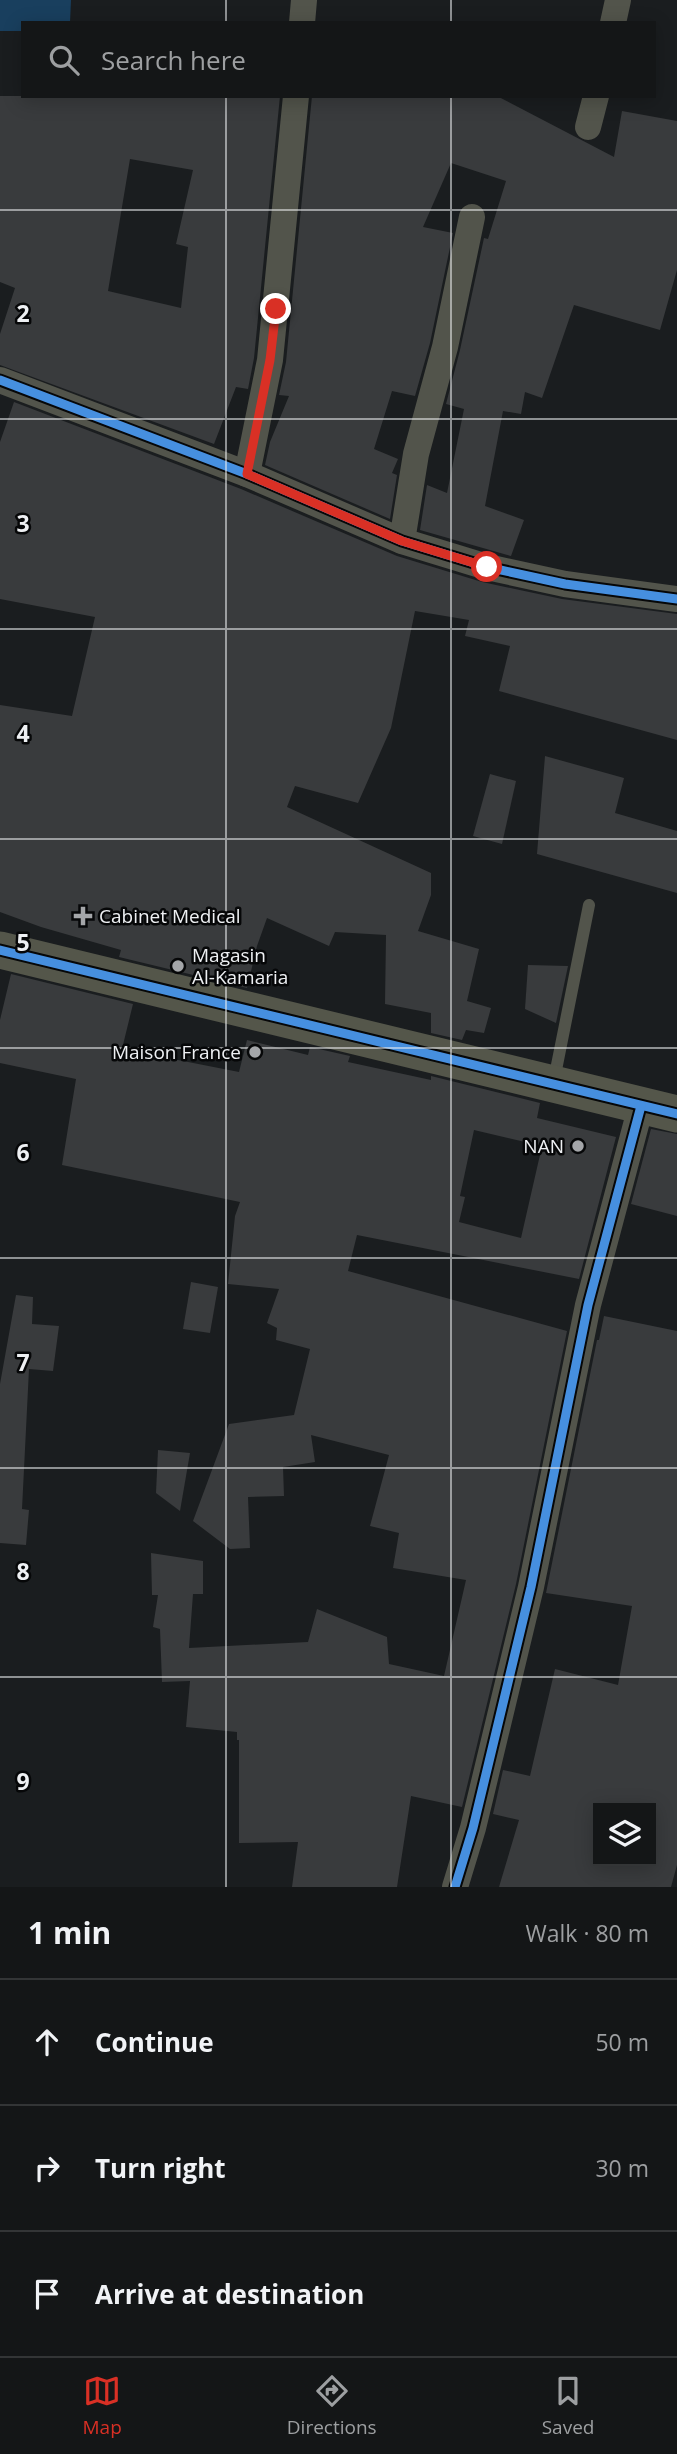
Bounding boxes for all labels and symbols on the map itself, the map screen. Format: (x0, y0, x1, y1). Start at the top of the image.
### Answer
route end (260, 293, 291, 324)
text: 2 (16, 297, 30, 329)
text: 3 (16, 507, 30, 539)
route start (471, 551, 502, 582)
text: 4 (16, 717, 30, 749)
place label: Cabinet Medical (99, 903, 241, 929)
marker: Cabinet Medical (73, 906, 93, 926)
text: 5 (16, 926, 30, 958)
place label: Magasin Al-Kamaria (192, 942, 288, 990)
marker: Magasin Al-Kamaria (170, 958, 186, 974)
place label: Maison France (112, 1039, 241, 1065)
marker: Maison France (247, 1044, 263, 1060)
place label: NAN (523, 1133, 564, 1159)
text: 6 (16, 1136, 30, 1168)
marker: NAN (570, 1138, 586, 1154)
text: 7 (16, 1346, 30, 1378)
text: 8 (16, 1555, 30, 1587)
text: 9 (16, 1765, 30, 1797)

